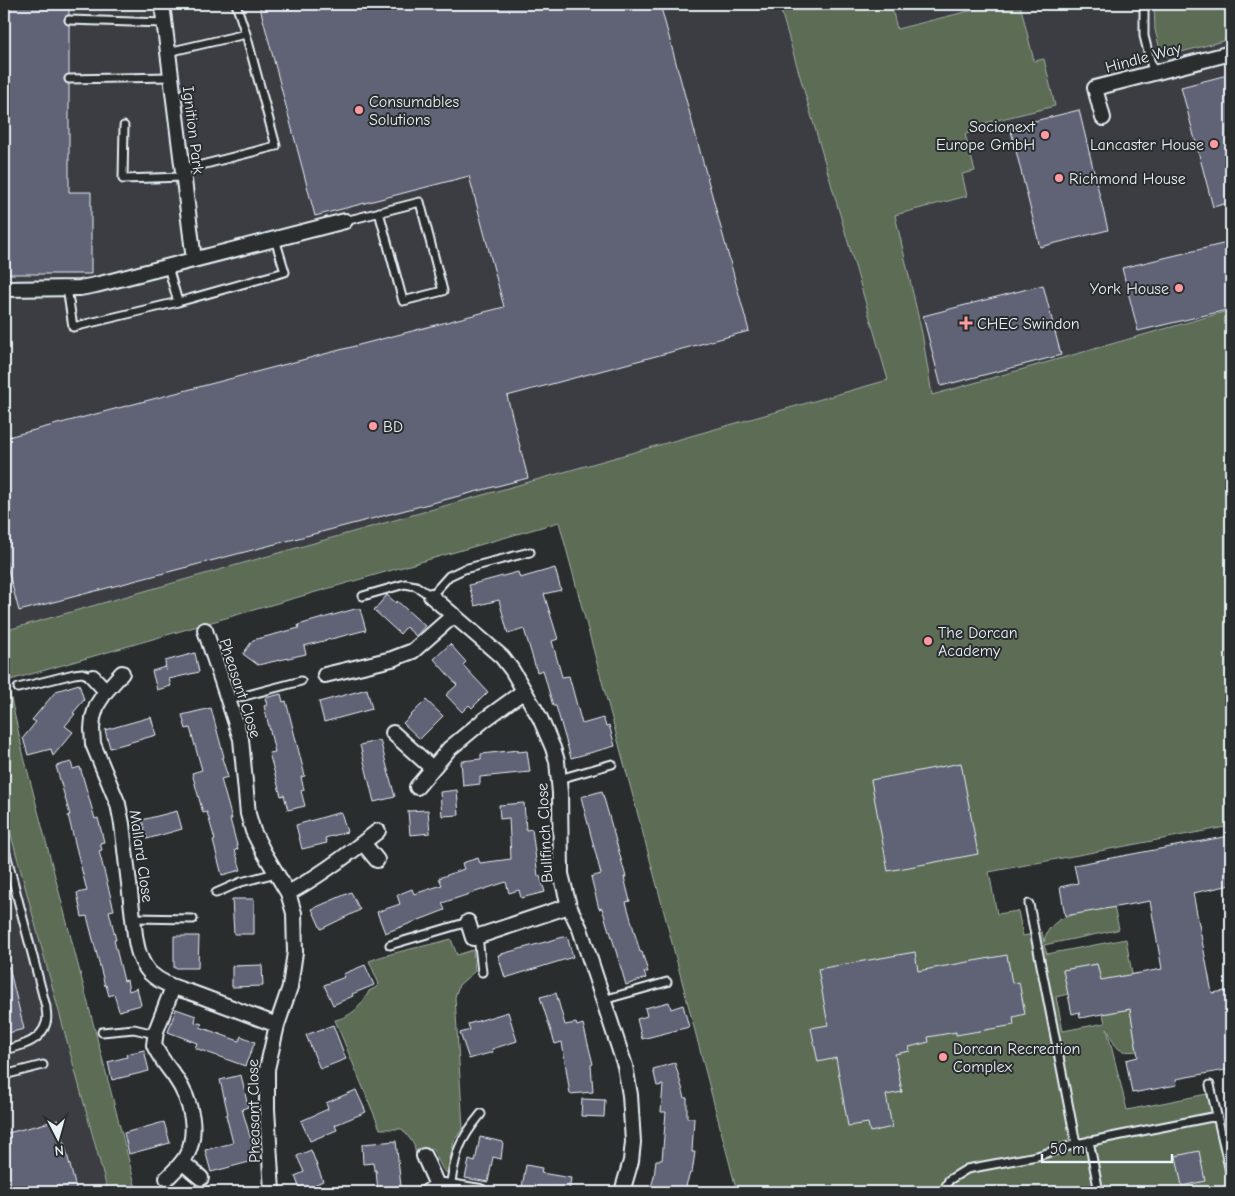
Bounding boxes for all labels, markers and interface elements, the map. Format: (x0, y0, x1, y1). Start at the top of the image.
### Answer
street label: Hindle Way (1103, 39, 1184, 77)
street label: Ignition Park (179, 85, 207, 176)
place label: Consumables Solutions (369, 93, 460, 129)
marker: Consumables Solutions (353, 104, 365, 116)
place label: Socionext Europe GmbH (936, 118, 1035, 154)
marker: Socionext Europe GmbH (1039, 129, 1051, 141)
place label: Lancaster House (1090, 136, 1204, 154)
marker: Lancaster House (1208, 138, 1220, 150)
place label: Richmond House (1069, 170, 1186, 188)
marker: Richmond House (1053, 172, 1065, 184)
place label: York House (1090, 280, 1169, 298)
marker: York House (1173, 282, 1185, 294)
place label: CHEC Swindon (977, 315, 1080, 333)
marker: CHEC Swindon (959, 316, 973, 330)
place label: BD (383, 418, 403, 436)
marker: BD (367, 420, 379, 432)
place label: The Dorcan Academy (938, 624, 1018, 660)
marker: The Dorcan Academy (922, 635, 934, 647)
street label: Pheasant Close (215, 636, 265, 740)
street label: Bullfinch Close (533, 783, 557, 883)
street label: Mallard Close (126, 809, 156, 903)
place label: Dorcan Recreation Complex (953, 1040, 1080, 1076)
marker: Dorcan Recreation Complex (937, 1051, 949, 1063)
street label: Pheasant Close (244, 1059, 264, 1163)
north arrow (32, 1114, 82, 1164)
scale bar (1042, 1131, 1172, 1163)
text: 50 m (1050, 1140, 1085, 1158)
text: N (54, 1142, 65, 1159)

